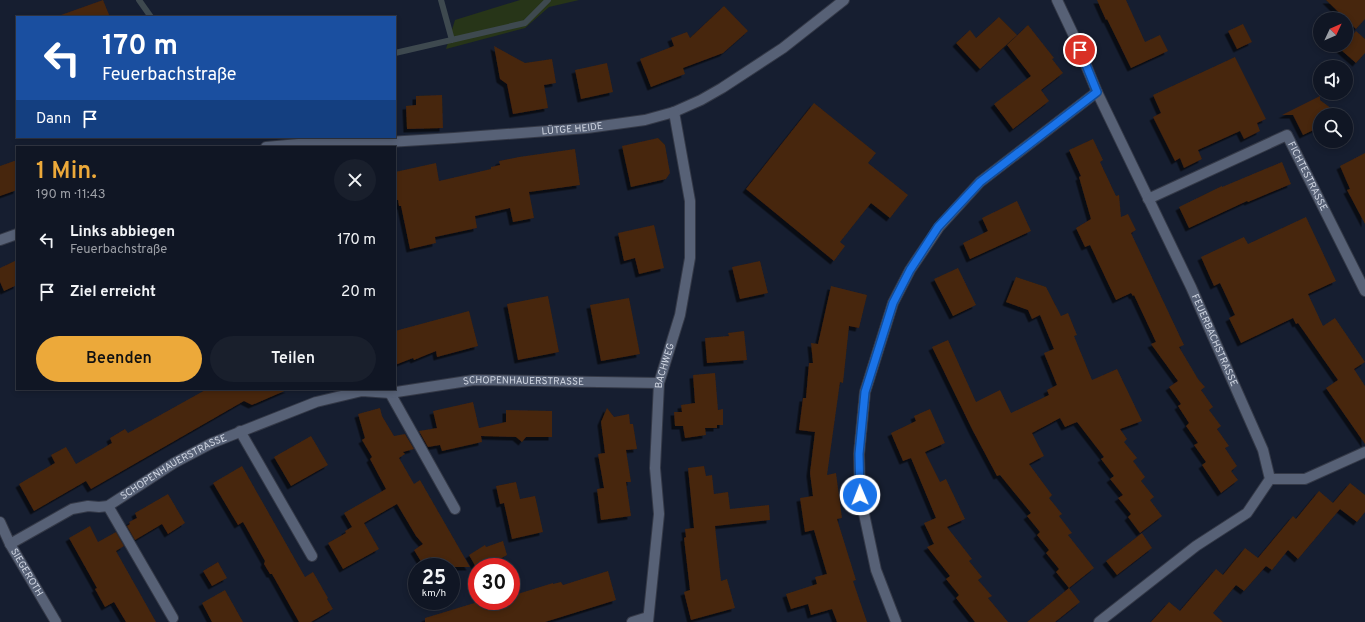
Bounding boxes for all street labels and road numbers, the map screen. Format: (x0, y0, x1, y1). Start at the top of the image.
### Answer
street label: LÜTGE HEIDE (541, 119, 604, 138)
street label: FICHTESTRASSE (1285, 139, 1330, 213)
street label: FEUERBACHSTRASSE (1188, 292, 1241, 388)
street label: BACHWEG (652, 341, 678, 389)
street label: SCHOPENHAUERSTRASSE (462, 373, 584, 388)
street label: SCHOPENHAUERSTRASSE (118, 431, 229, 503)
street label: SIEGEROTH (7, 546, 46, 599)

